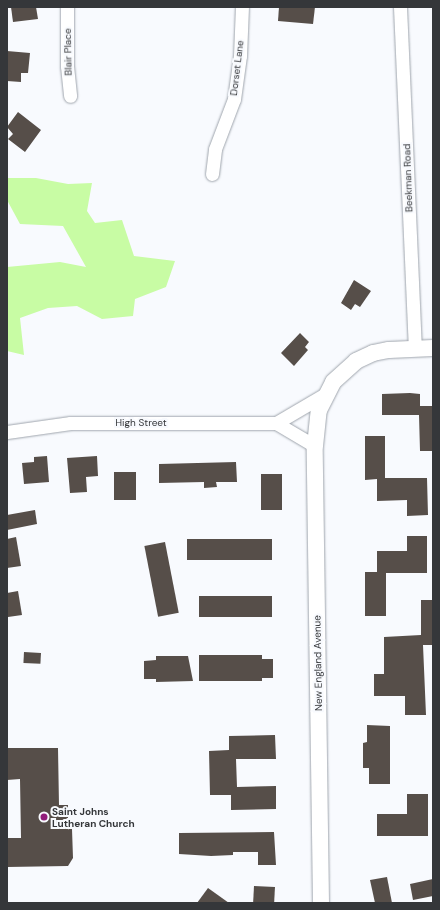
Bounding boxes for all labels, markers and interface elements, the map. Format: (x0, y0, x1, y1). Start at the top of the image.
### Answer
street label: Blair Place (62, 28, 74, 76)
street label: Dorset Lane (228, 40, 246, 96)
street label: Beekman Road (401, 144, 415, 212)
street label: High Street (115, 417, 167, 429)
street label: New England Avenue (311, 615, 325, 711)
place label: Saint Johns Lutheran Church (52, 805, 135, 828)
marker: Saint Johns Lutheran Church (39, 812, 49, 822)

